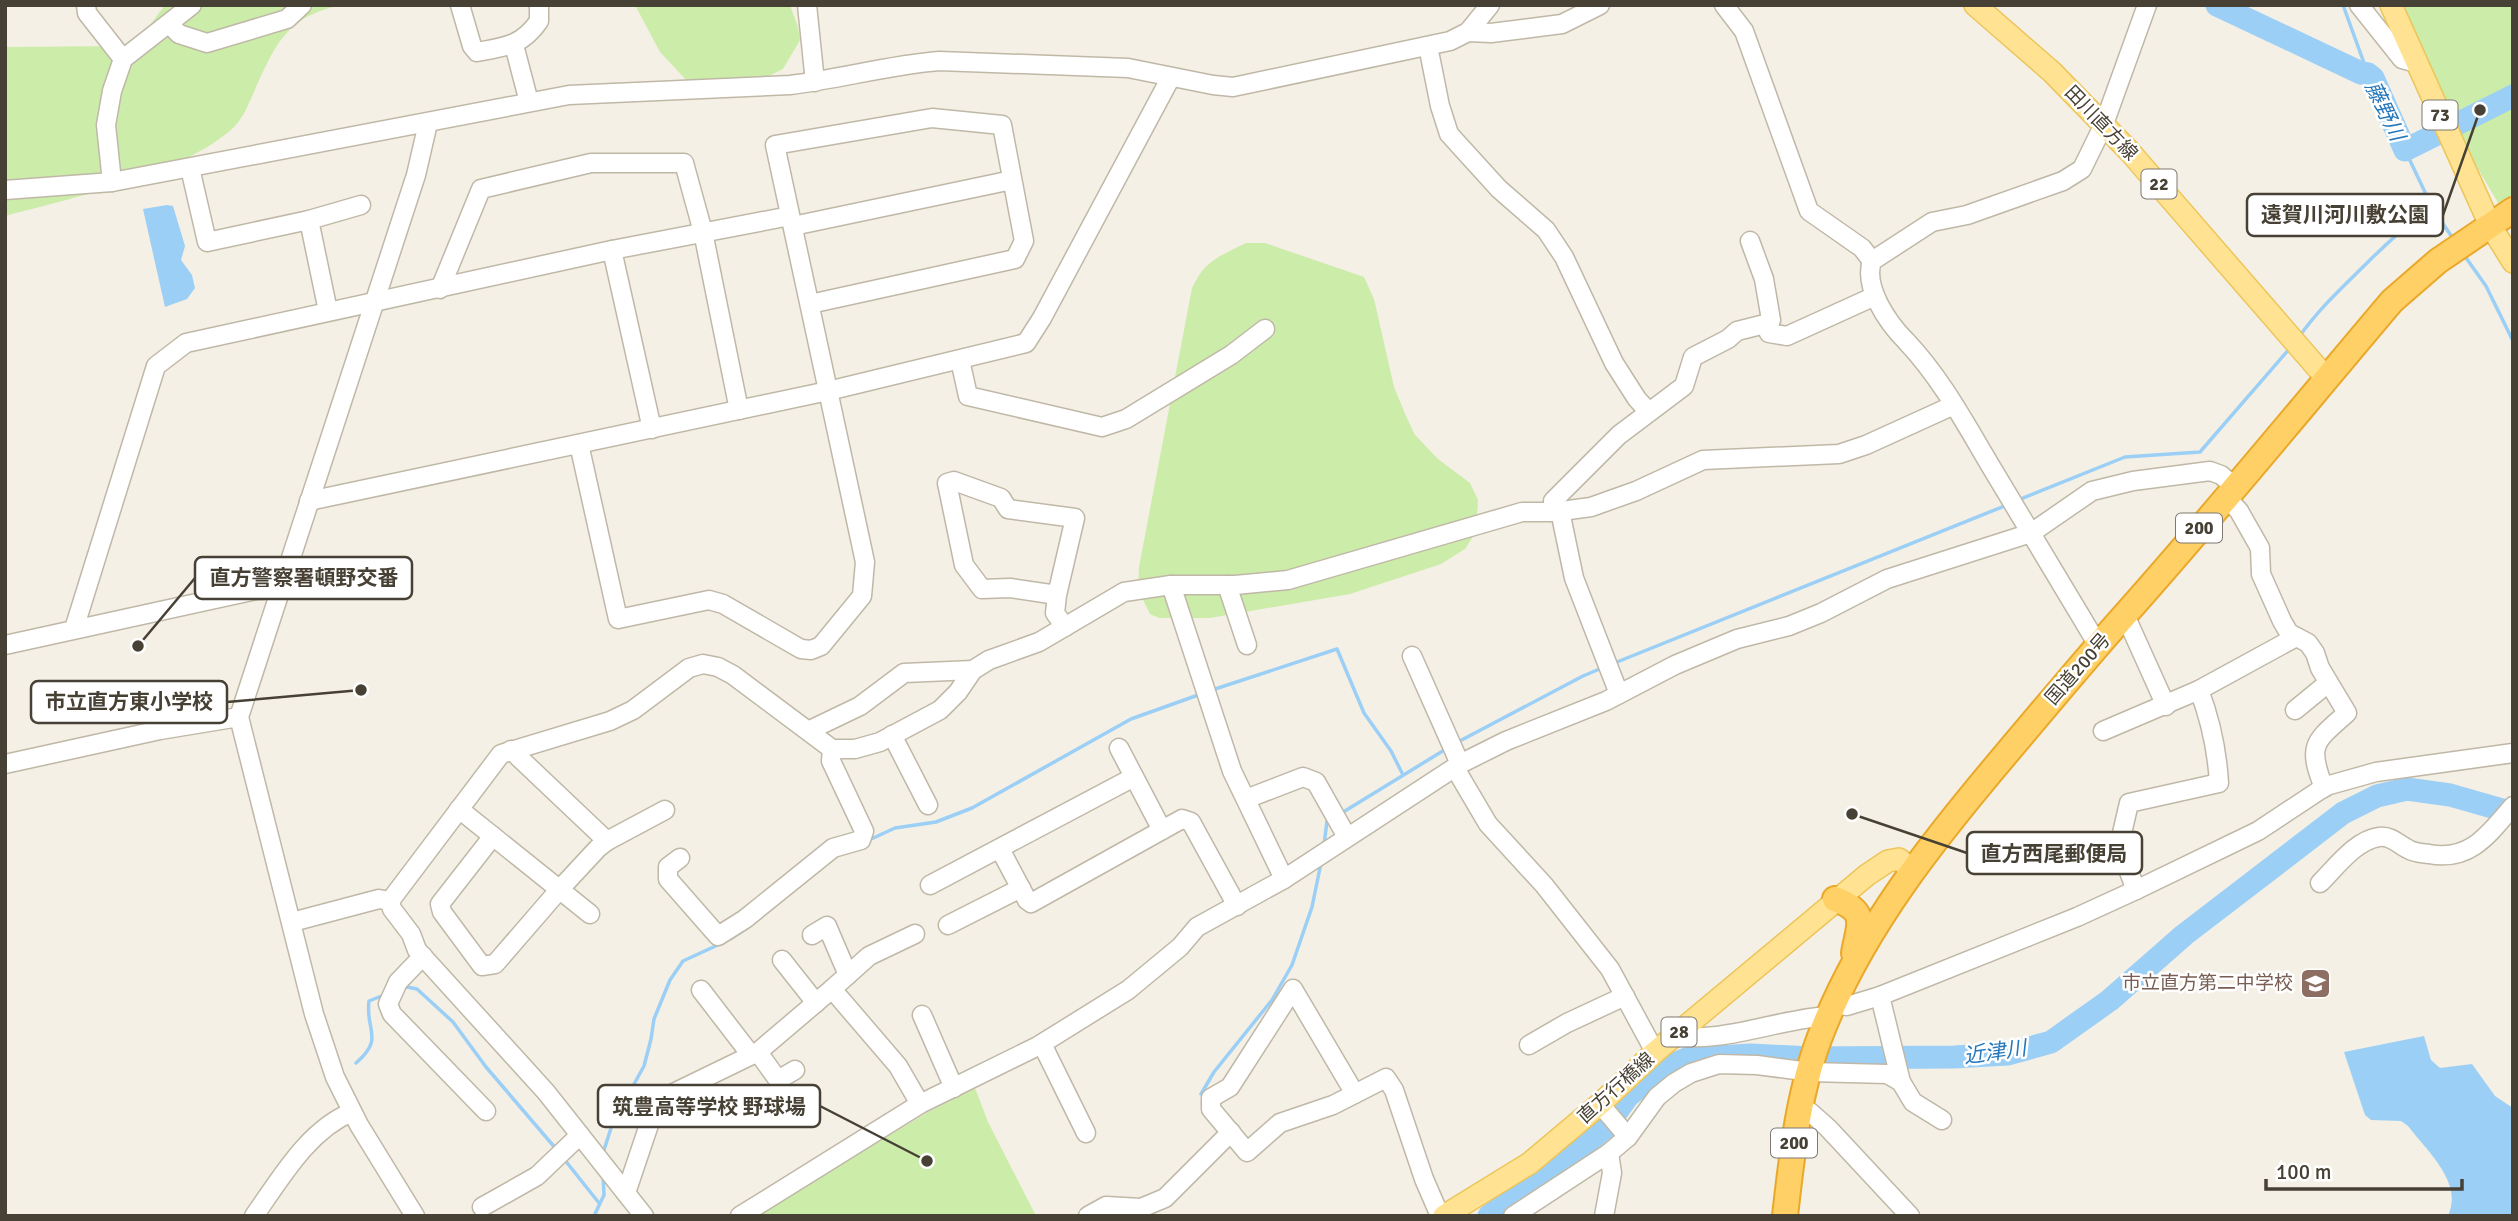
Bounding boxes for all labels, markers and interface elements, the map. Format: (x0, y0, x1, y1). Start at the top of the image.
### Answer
water label: 藤野川 (2360, 77, 2411, 147)
street label: 田川直方線 (2059, 80, 2143, 166)
road number: 73 (2422, 100, 2458, 130)
road number: 22 (2142, 169, 2176, 198)
callout: 遠賀川河川敷公園 (2247, 194, 2443, 236)
text: 遠賀川河川敷公園 (2261, 202, 2429, 228)
road number: 200 (2176, 514, 2222, 542)
callout: 直方警察署頓野交番 (195, 557, 412, 599)
text: 直方警察署頓野交番 (210, 565, 399, 591)
street label: 国道200号 (2040, 628, 2116, 710)
callout: 市立直方東小学校 (31, 681, 227, 723)
text: 市立直方東小学校 (45, 689, 213, 715)
callout: 直方西尾郵便局 (1967, 832, 2142, 874)
text: 直方西尾郵便局 (1981, 841, 2128, 867)
school or university icon: 市立直方第二中学校 (2299, 966, 2333, 1000)
place label: 市立直方第二中学校 (2122, 971, 2293, 995)
road number: 28 (1662, 1017, 1696, 1046)
water label: 近津川 (1962, 1034, 2030, 1069)
street label: 直方行橋線 (1573, 1047, 1659, 1129)
callout: 筑豊高等学校 野球場 (598, 1085, 820, 1127)
text: 筑豊高等学校 野球場 (612, 1094, 806, 1120)
road number: 200 (1771, 1128, 1817, 1158)
scale bar (2266, 1148, 2462, 1192)
text: 100 m (2276, 1159, 2331, 1185)

